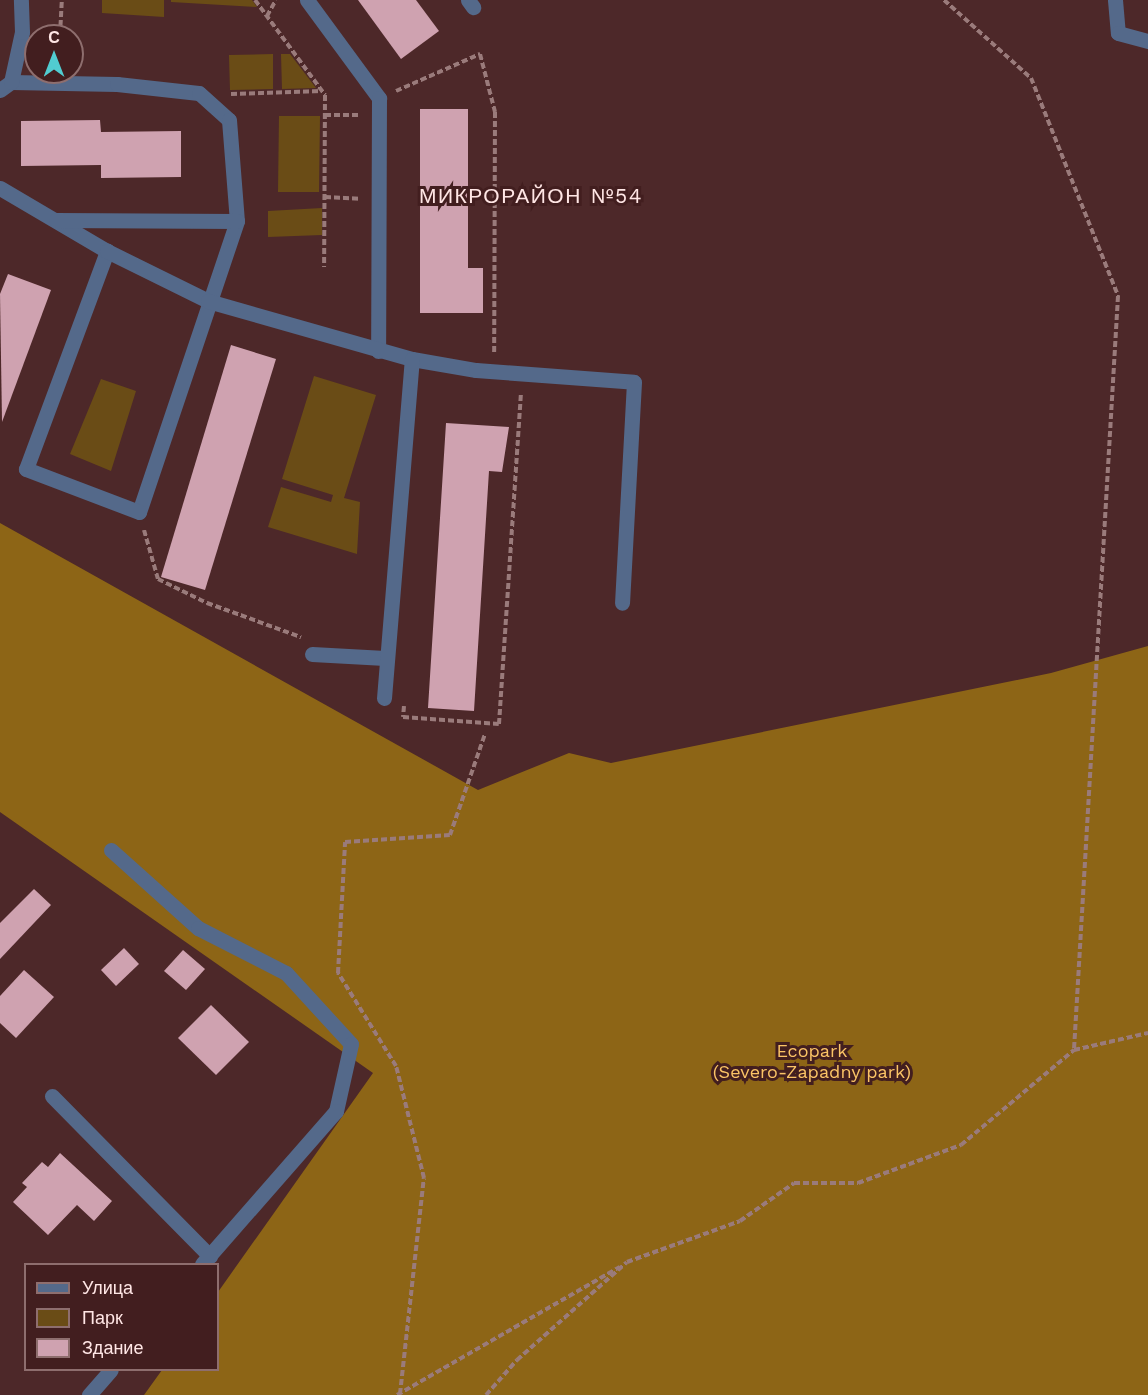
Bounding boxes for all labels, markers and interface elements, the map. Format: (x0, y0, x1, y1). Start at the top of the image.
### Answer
north arrow (24, 24, 84, 84)
text: С (48, 28, 60, 47)
district label: МИКРОРАЙОН №54 (419, 183, 643, 209)
park label: Ecopark (Severo-Zapadny park) (713, 1041, 911, 1084)
legend (24, 1263, 219, 1371)
text: Улица (82, 1277, 133, 1298)
text: Парк (82, 1307, 123, 1328)
text: Здание (82, 1337, 143, 1358)

